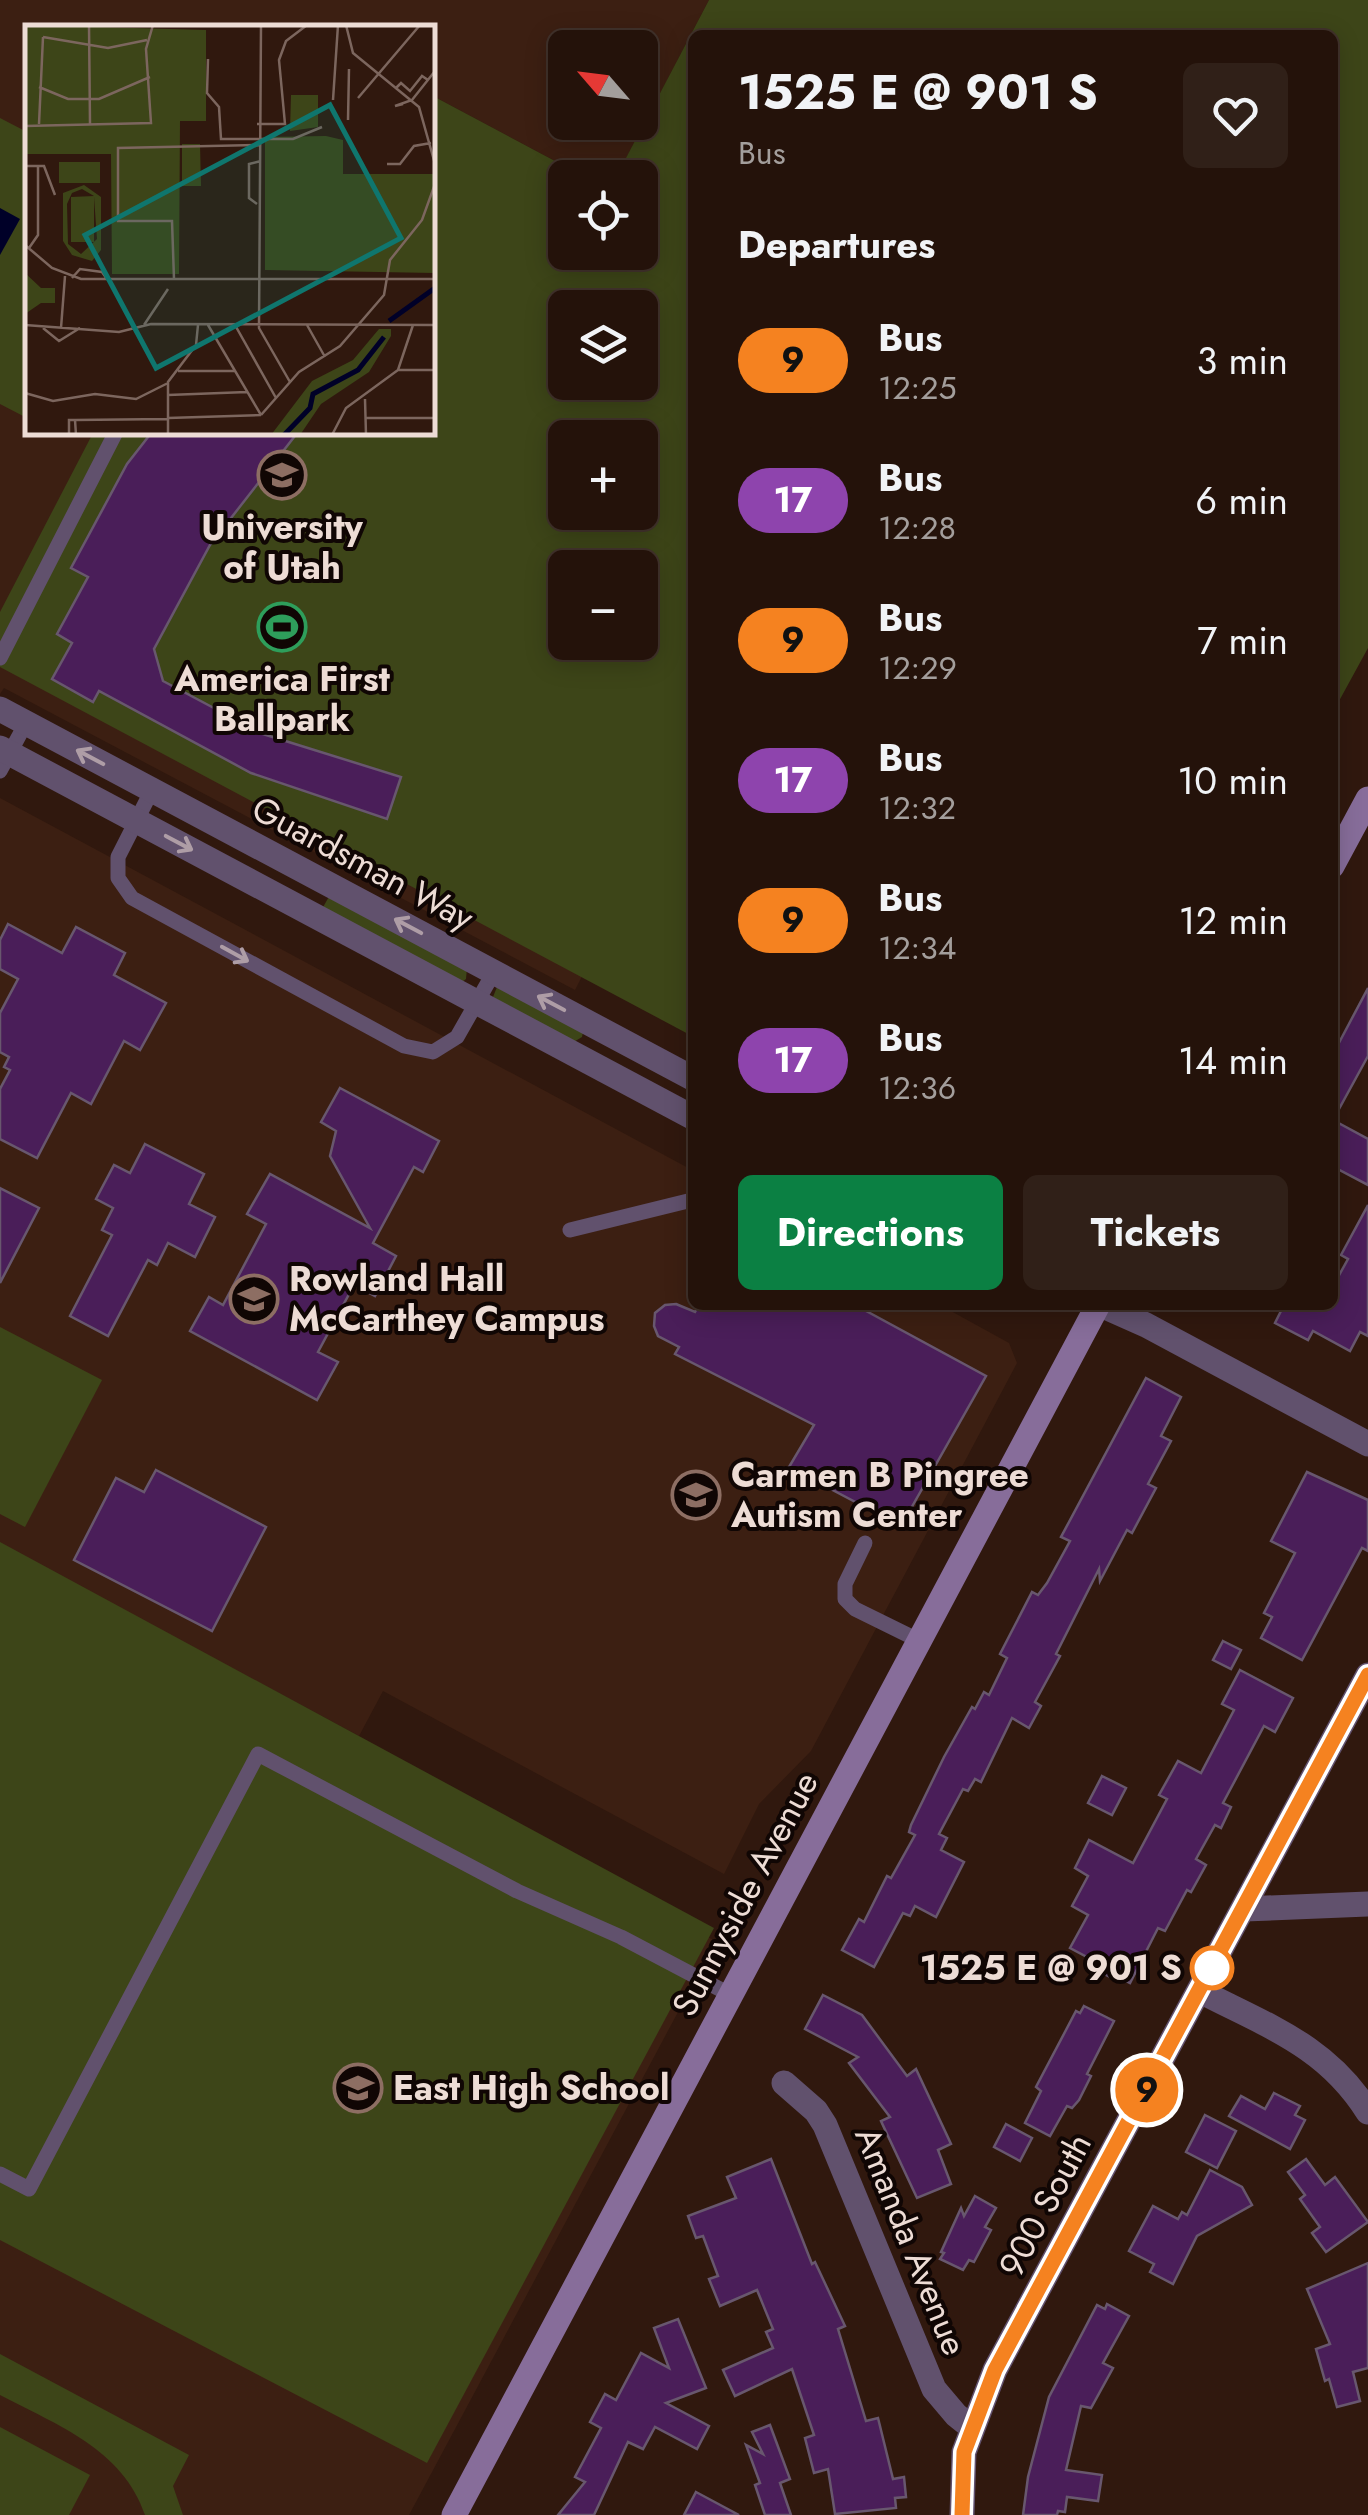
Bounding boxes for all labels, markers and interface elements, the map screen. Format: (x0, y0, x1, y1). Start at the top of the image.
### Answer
inset map (25, 25, 435, 435)
north arrow (548, 30, 658, 140)
map controls (548, 30, 658, 660)
text: 1525 E @ 901 S (738, 58, 1098, 127)
button: heart (1183, 63, 1288, 168)
text: Bus (738, 130, 786, 176)
button: locate (548, 160, 658, 270)
text: Departures (738, 217, 935, 272)
button: layers (548, 290, 658, 400)
text: Bus (878, 310, 942, 365)
text: 3 min (1196, 333, 1288, 388)
text: 9 (781, 335, 805, 385)
text: 12:25 (878, 365, 956, 411)
button: + (548, 420, 658, 530)
school or university icon: University of Utah (256, 449, 308, 501)
text: Bus (878, 450, 942, 505)
text: 6 min (1195, 473, 1288, 528)
text: 17 (774, 475, 812, 525)
place label: University of Utah (201, 502, 364, 592)
text: 12:28 (878, 505, 956, 551)
button: − (548, 550, 658, 660)
text: Bus (878, 590, 942, 645)
sports icon: America First Ballpark (256, 601, 308, 653)
text: 7 min (1197, 613, 1288, 668)
text: 9 (781, 615, 805, 665)
text: 12:29 (878, 645, 957, 691)
place label: America First Ballpark (173, 654, 390, 744)
text: Bus (878, 730, 942, 785)
one-way arrow (76, 747, 105, 766)
text: 10 min (1177, 753, 1288, 808)
text: 17 (774, 755, 812, 805)
street label: Guardsman Way (243, 784, 483, 943)
text: 12:32 (878, 785, 956, 831)
one-way arrow (163, 834, 193, 854)
text: Bus (878, 870, 942, 925)
text: 12 min (1178, 893, 1288, 948)
text: 9 (781, 895, 805, 945)
one-way arrow (393, 916, 423, 936)
text: 12:34 (878, 925, 956, 971)
one-way arrow (219, 944, 249, 964)
one-way arrow (536, 993, 566, 1012)
text: Bus (878, 1010, 942, 1065)
text: 14 min (1178, 1033, 1288, 1088)
text: 17 (774, 1035, 812, 1085)
text: 12:36 (878, 1065, 956, 1111)
button: Directions (738, 1175, 1003, 1290)
button: Tickets (1023, 1175, 1288, 1290)
place label: Rowland Hall McCarthey Campus (289, 1254, 604, 1344)
school or university icon: Rowland Hall McCarthey Campus (228, 1273, 280, 1325)
place label: Carmen B Pingree Autism Center (730, 1450, 1029, 1540)
school or university icon: Carmen B Pingree Autism Center (670, 1469, 722, 1521)
street label: Sunnyside Avenue (659, 1763, 831, 2025)
place label: 1525 E @ 901 S (920, 1943, 1182, 1993)
marker: 1525 E @ 901 S (1191, 1947, 1233, 1989)
line badge: 9 (1114, 2058, 1180, 2122)
school or university icon: East High School (332, 2062, 384, 2114)
place label: East High School (393, 2063, 669, 2113)
text: 9 (1135, 2065, 1159, 2115)
street label: Amanda Avenue (843, 2119, 979, 2363)
street label: 900 South (986, 2124, 1104, 2286)

